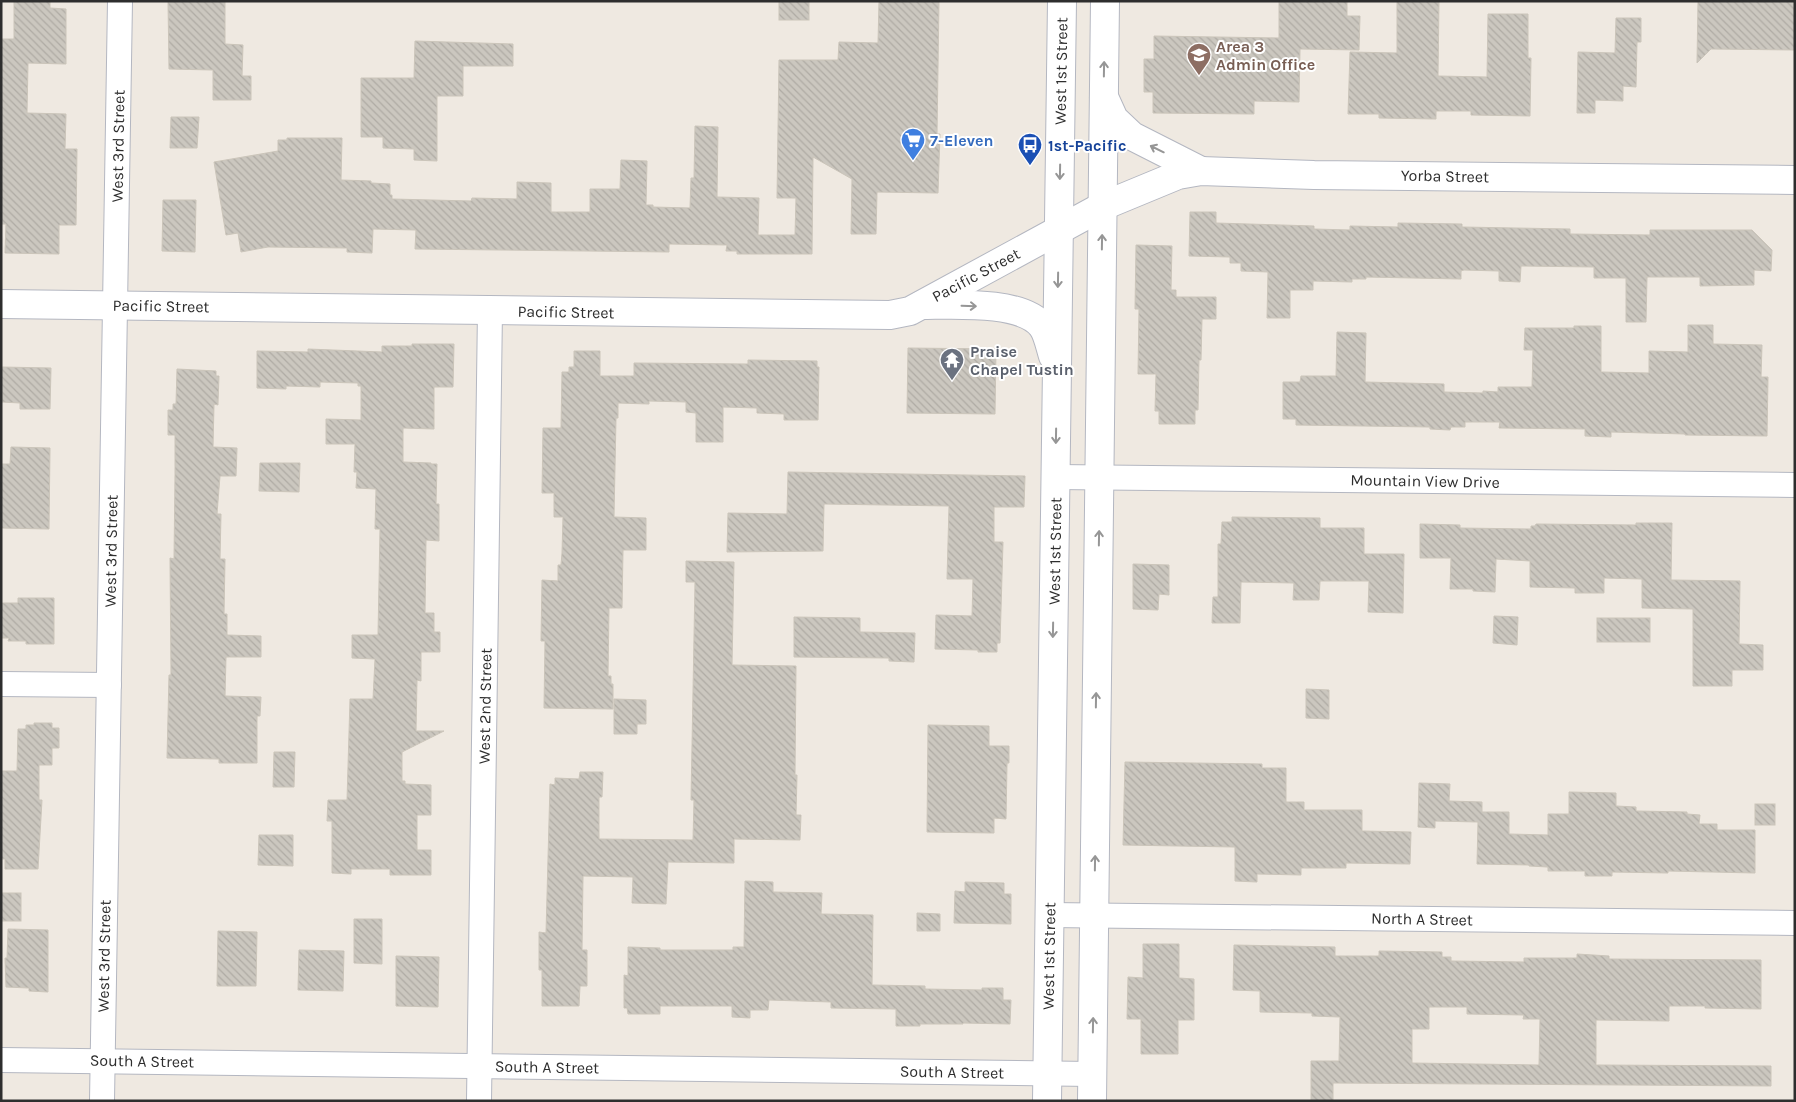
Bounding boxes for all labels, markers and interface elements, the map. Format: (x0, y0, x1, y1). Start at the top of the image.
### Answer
street label: West 1st Street (1051, 17, 1071, 125)
place label: Area 3 Admin Office (1216, 37, 1315, 74)
school or university icon: Area 3 Admin Office (1186, 42, 1212, 76)
one-way arrow (1099, 62, 1109, 78)
street label: West 3rd Street (108, 90, 128, 202)
supermarket icon: 7-Eleven (900, 127, 926, 161)
place label: 7-Eleven (930, 131, 993, 150)
bus stop icon: 1st-Pacific (1017, 132, 1043, 166)
place label: 1st-Pacific (1048, 136, 1126, 155)
one-way arrow (1150, 144, 1165, 153)
one-way arrow (1055, 164, 1065, 180)
street label: Yorba Street (1401, 166, 1489, 186)
one-way arrow (1097, 235, 1107, 251)
street label: Pacific Street (929, 244, 1023, 306)
one-way arrow (1053, 271, 1063, 287)
street label: Pacific Street (112, 296, 210, 316)
one-way arrow (960, 301, 977, 311)
street label: Pacific Street (517, 302, 615, 322)
place label: Praise Chapel Tustin (970, 342, 1074, 379)
temple icon: Praise Chapel Tustin (939, 347, 965, 381)
one-way arrow (1051, 427, 1061, 443)
street label: Mountain View Drive (1350, 470, 1500, 492)
street label: West 3rd Street (101, 495, 121, 607)
street label: West 1st Street (1045, 497, 1065, 605)
one-way arrow (1094, 530, 1103, 546)
one-way arrow (1049, 622, 1058, 638)
street label: West 2nd Street (474, 648, 496, 764)
one-way arrow (1092, 692, 1101, 708)
one-way arrow (1090, 855, 1099, 871)
street label: West 3rd Street (94, 900, 114, 1012)
street label: West 1st Street (1039, 902, 1059, 1010)
street label: North A Street (1371, 909, 1473, 929)
one-way arrow (1088, 1017, 1098, 1034)
street label: South A Street (90, 1051, 194, 1071)
street label: South A Street (495, 1057, 599, 1077)
street label: South A Street (900, 1062, 1004, 1082)

